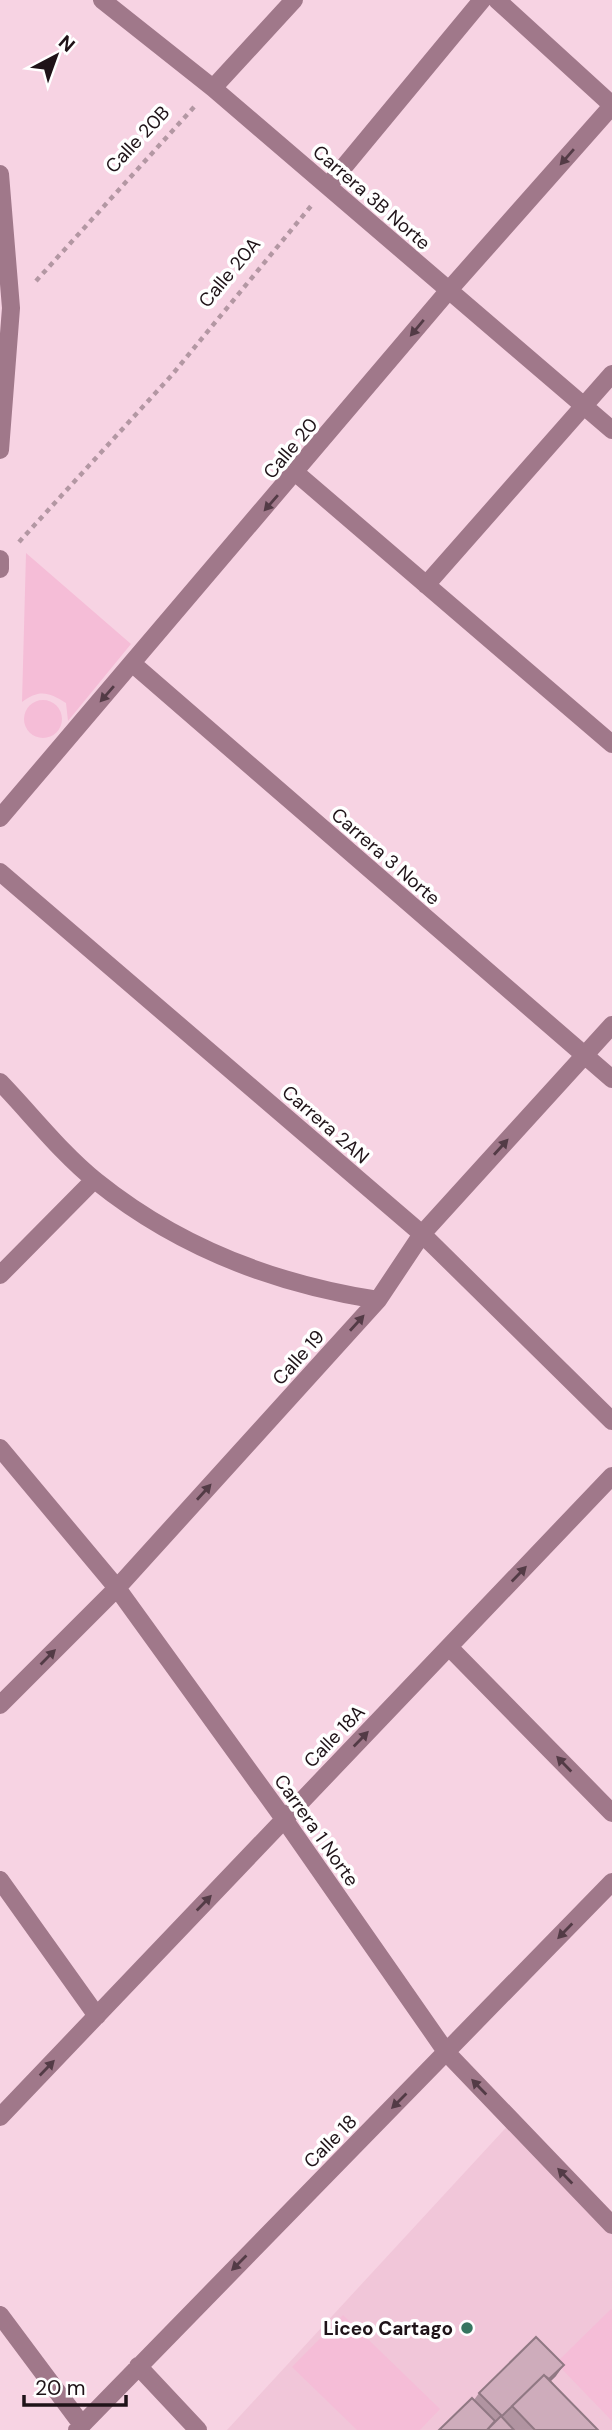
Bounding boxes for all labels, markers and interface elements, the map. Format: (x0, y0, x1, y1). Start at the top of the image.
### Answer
north arrow (21, 21, 91, 91)
text: N (53, 30, 80, 58)
street label: Calle 20B (100, 100, 175, 178)
street label: Carrera 3B Norte (308, 139, 436, 255)
one-way arrow (559, 148, 575, 166)
street label: Calle 20A (193, 232, 266, 312)
one-way arrow (410, 319, 425, 337)
street label: Calle 20 (258, 413, 323, 484)
one-way arrow (264, 494, 279, 511)
one-way arrow (99, 685, 115, 703)
street label: Carrera 3 Norte (326, 802, 445, 911)
street label: Carrera 2AN (277, 1080, 374, 1169)
one-way arrow (493, 1139, 508, 1156)
one-way arrow (349, 1314, 365, 1332)
street label: Calle 19 (267, 1324, 330, 1390)
one-way arrow (196, 1484, 212, 1501)
one-way arrow (510, 1566, 527, 1583)
one-way arrow (40, 1649, 56, 1666)
street label: Calle 18A (298, 1699, 371, 1773)
one-way arrow (353, 1731, 369, 1748)
one-way arrow (556, 1756, 573, 1773)
street label: Carrera 1 Norte (269, 1769, 364, 1891)
one-way arrow (196, 1894, 212, 1912)
one-way arrow (557, 1922, 573, 1939)
one-way arrow (39, 2060, 55, 2077)
one-way arrow (472, 2079, 488, 2096)
one-way arrow (390, 2093, 407, 2110)
street label: Calle 18 (298, 2109, 362, 2173)
one-way arrow (557, 2168, 573, 2185)
one-way arrow (231, 2255, 248, 2271)
place label: Liceo Cartago (323, 2316, 453, 2341)
marker: Liceo Cartago (459, 2320, 475, 2336)
scale bar (24, 2364, 126, 2408)
text: 20 m (35, 2374, 86, 2402)

